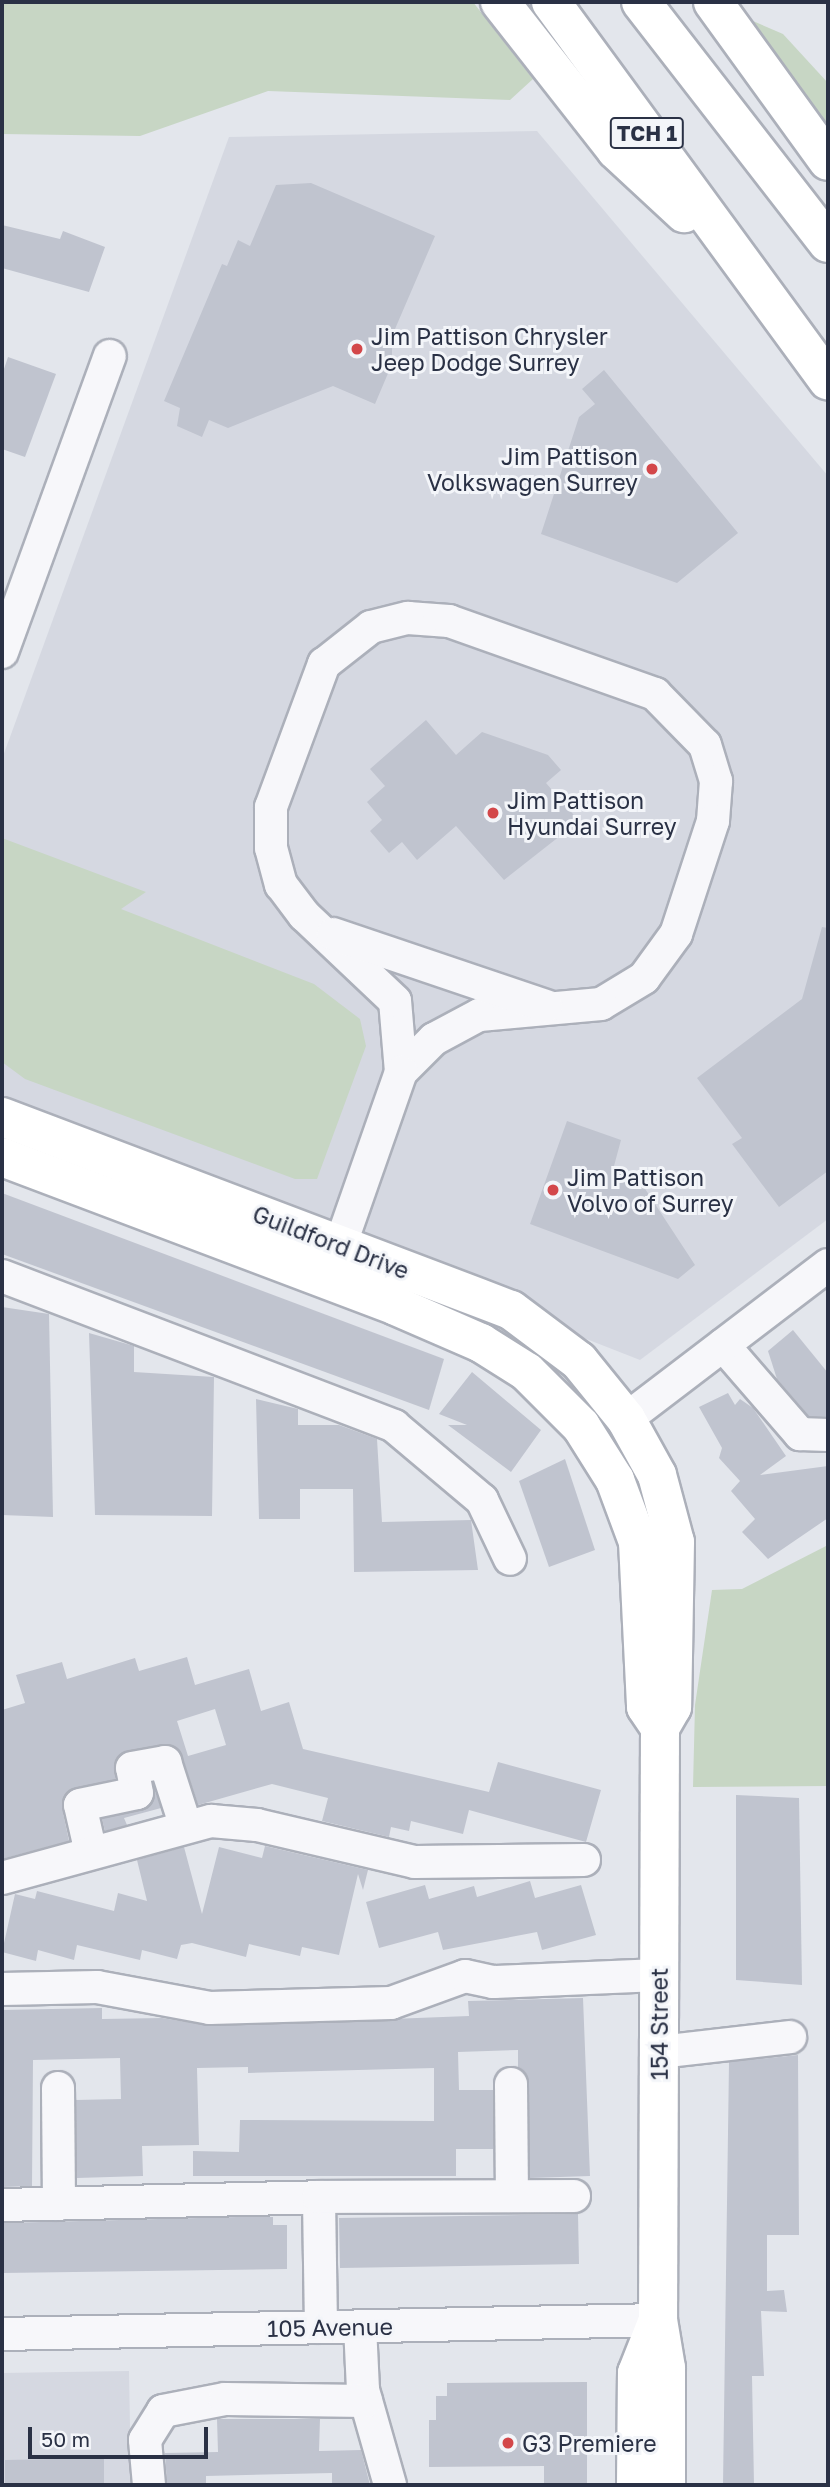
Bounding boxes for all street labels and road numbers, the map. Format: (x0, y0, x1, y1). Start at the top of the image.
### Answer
road number: TCH 1 (608, 116, 686, 150)
street label: Guildford Drive (249, 1200, 413, 1284)
street label: 154 Street (645, 1968, 673, 2080)
street label: 105 Avenue (267, 2312, 393, 2342)

